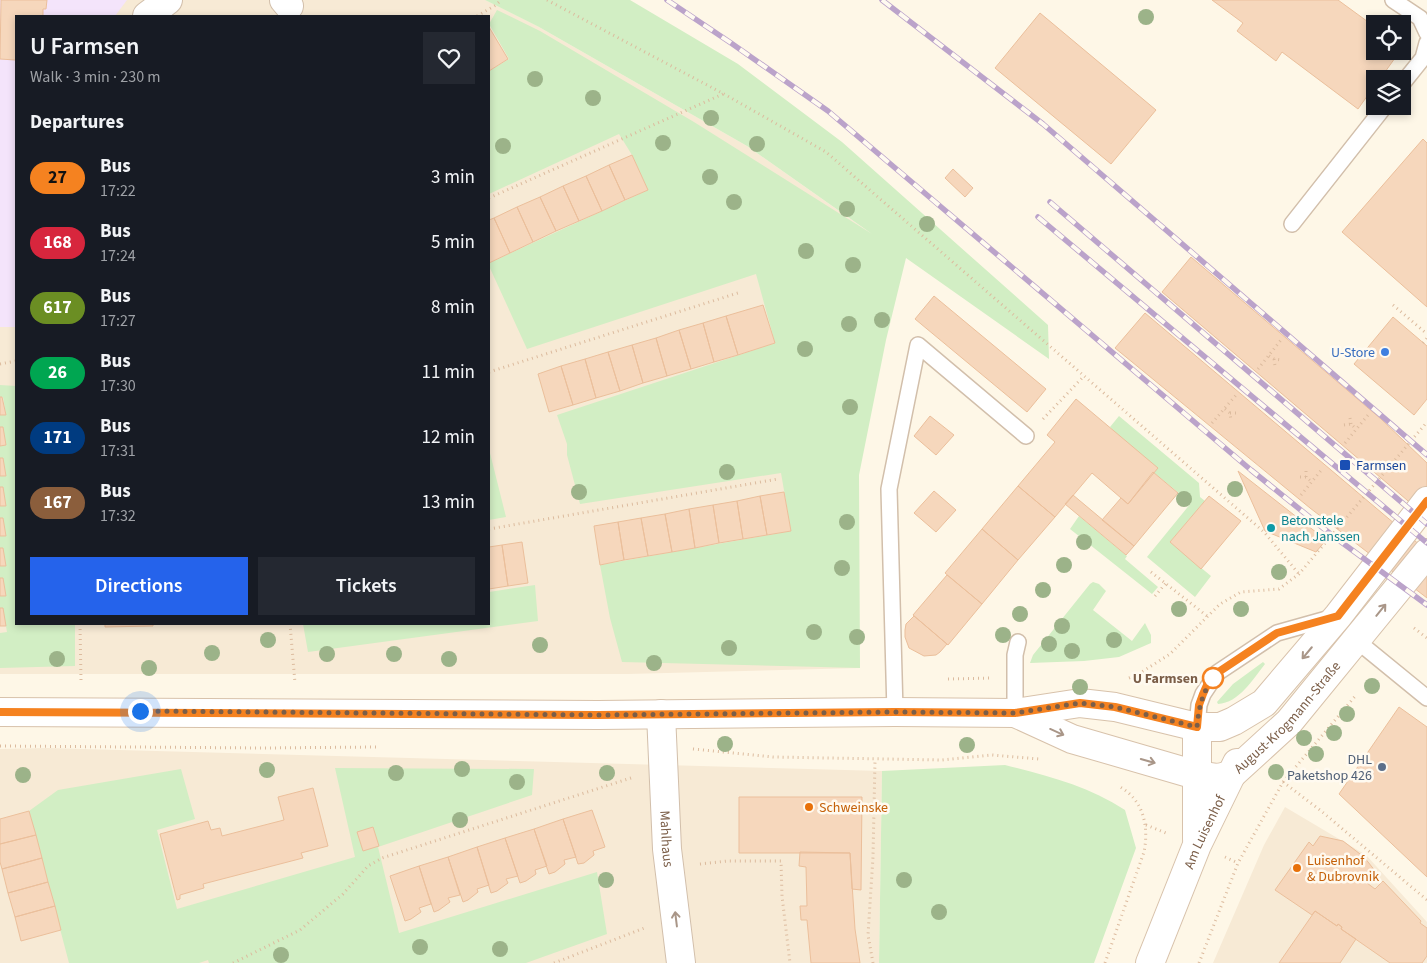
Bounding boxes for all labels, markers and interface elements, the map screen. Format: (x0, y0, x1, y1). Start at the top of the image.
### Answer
map controls (1366, 15, 1411, 115)
button: locate (1366, 15, 1411, 60)
text: U Farmsen (30, 29, 139, 64)
button: heart (423, 32, 475, 84)
text: Walk · 3 min · 230 m (30, 66, 161, 88)
button: layers (1366, 70, 1411, 115)
text: Departures (30, 109, 124, 136)
text: Bus (100, 153, 131, 180)
text: 3 min (431, 164, 475, 191)
text: 27 (48, 165, 67, 190)
text: 17:22 (100, 180, 136, 202)
text: Bus (100, 218, 131, 245)
text: 5 min (431, 229, 475, 256)
text: 168 (43, 230, 72, 255)
text: 17:24 (100, 245, 136, 267)
text: Bus (100, 283, 131, 310)
text: 8 min (431, 294, 475, 321)
text: 617 (43, 295, 72, 320)
text: 17:27 (100, 310, 136, 332)
place label: U-Store (1331, 343, 1375, 363)
marker: U-Store (1379, 346, 1391, 358)
text: Bus (100, 348, 131, 375)
text: 11 min (421, 359, 475, 386)
text: 26 (48, 360, 67, 385)
text: 17:30 (100, 375, 136, 397)
text: Bus (100, 413, 131, 440)
text: 12 min (421, 424, 475, 451)
text: 171 (43, 425, 72, 450)
text: 17:31 (100, 440, 136, 462)
place label: Farmsen (1356, 456, 1406, 476)
marker: Farmsen (1338, 458, 1352, 472)
text: Bus (100, 478, 131, 505)
text: 13 min (421, 489, 475, 516)
text: 167 (43, 490, 72, 515)
text: 17:32 (100, 505, 136, 527)
place label: Betonstele nach Janssen (1281, 511, 1360, 547)
marker: Betonstele nach Janssen (1265, 522, 1277, 534)
button: Directions (30, 557, 248, 615)
button: Tickets (258, 557, 475, 615)
one-way arrow (1375, 604, 1386, 617)
one-way arrow (1302, 646, 1313, 659)
street label: August-Krogmann-Straße (1230, 657, 1346, 779)
marker: U Farmsen (1202, 667, 1224, 689)
place label: U Farmsen (1133, 669, 1198, 689)
your location (128, 699, 153, 724)
one-way arrow (1049, 728, 1064, 738)
place label: DHL Paketshop 426 (1287, 750, 1372, 786)
one-way arrow (1140, 756, 1156, 766)
marker: DHL Paketshop 426 (1376, 761, 1388, 773)
street label: Am Luisenhof (1179, 791, 1231, 872)
place label: Schweinske (819, 798, 888, 818)
marker: Schweinske (803, 801, 815, 813)
street label: Mahlhaus (654, 810, 678, 869)
place label: Luisenhof & Dubrovnik (1307, 851, 1379, 887)
marker: Luisenhof & Dubrovnik (1291, 862, 1303, 874)
one-way arrow (671, 912, 681, 928)

